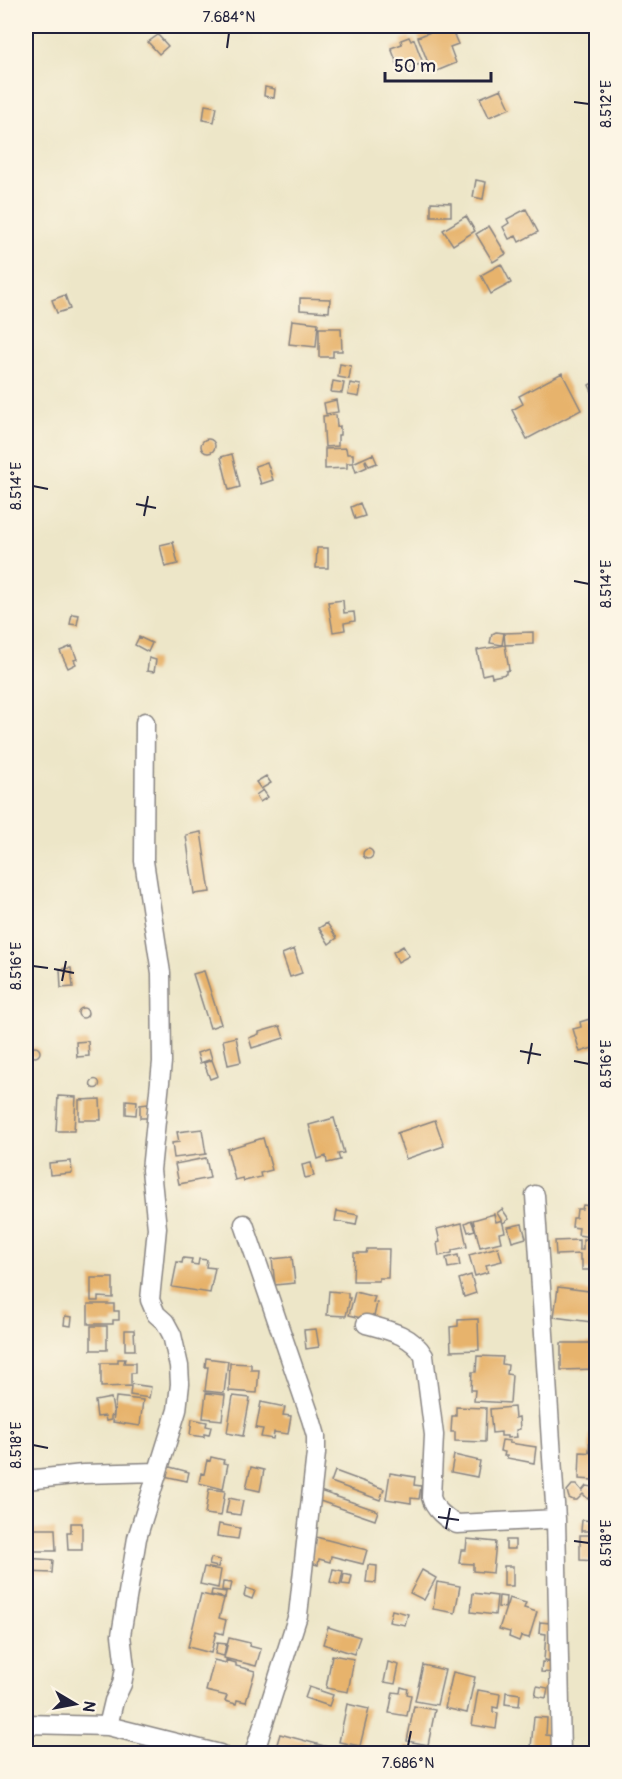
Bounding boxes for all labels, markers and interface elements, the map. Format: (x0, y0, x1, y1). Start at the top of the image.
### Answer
text: 7.684°N (203, 8, 255, 27)
scale bar (385, 45, 492, 83)
text: 50 m (394, 55, 436, 78)
text: 8.512°E (597, 80, 616, 128)
text: 8.514°E (7, 462, 26, 510)
text: 8.514°E (597, 560, 616, 608)
text: 8.516°E (7, 942, 26, 990)
text: 8.516°E (597, 1040, 616, 1088)
text: 8.518°E (7, 1421, 26, 1468)
text: 8.518°E (597, 1519, 616, 1566)
north arrow (45, 1674, 105, 1734)
text: N (78, 1699, 100, 1714)
text: 7.686°N (382, 1754, 434, 1773)

